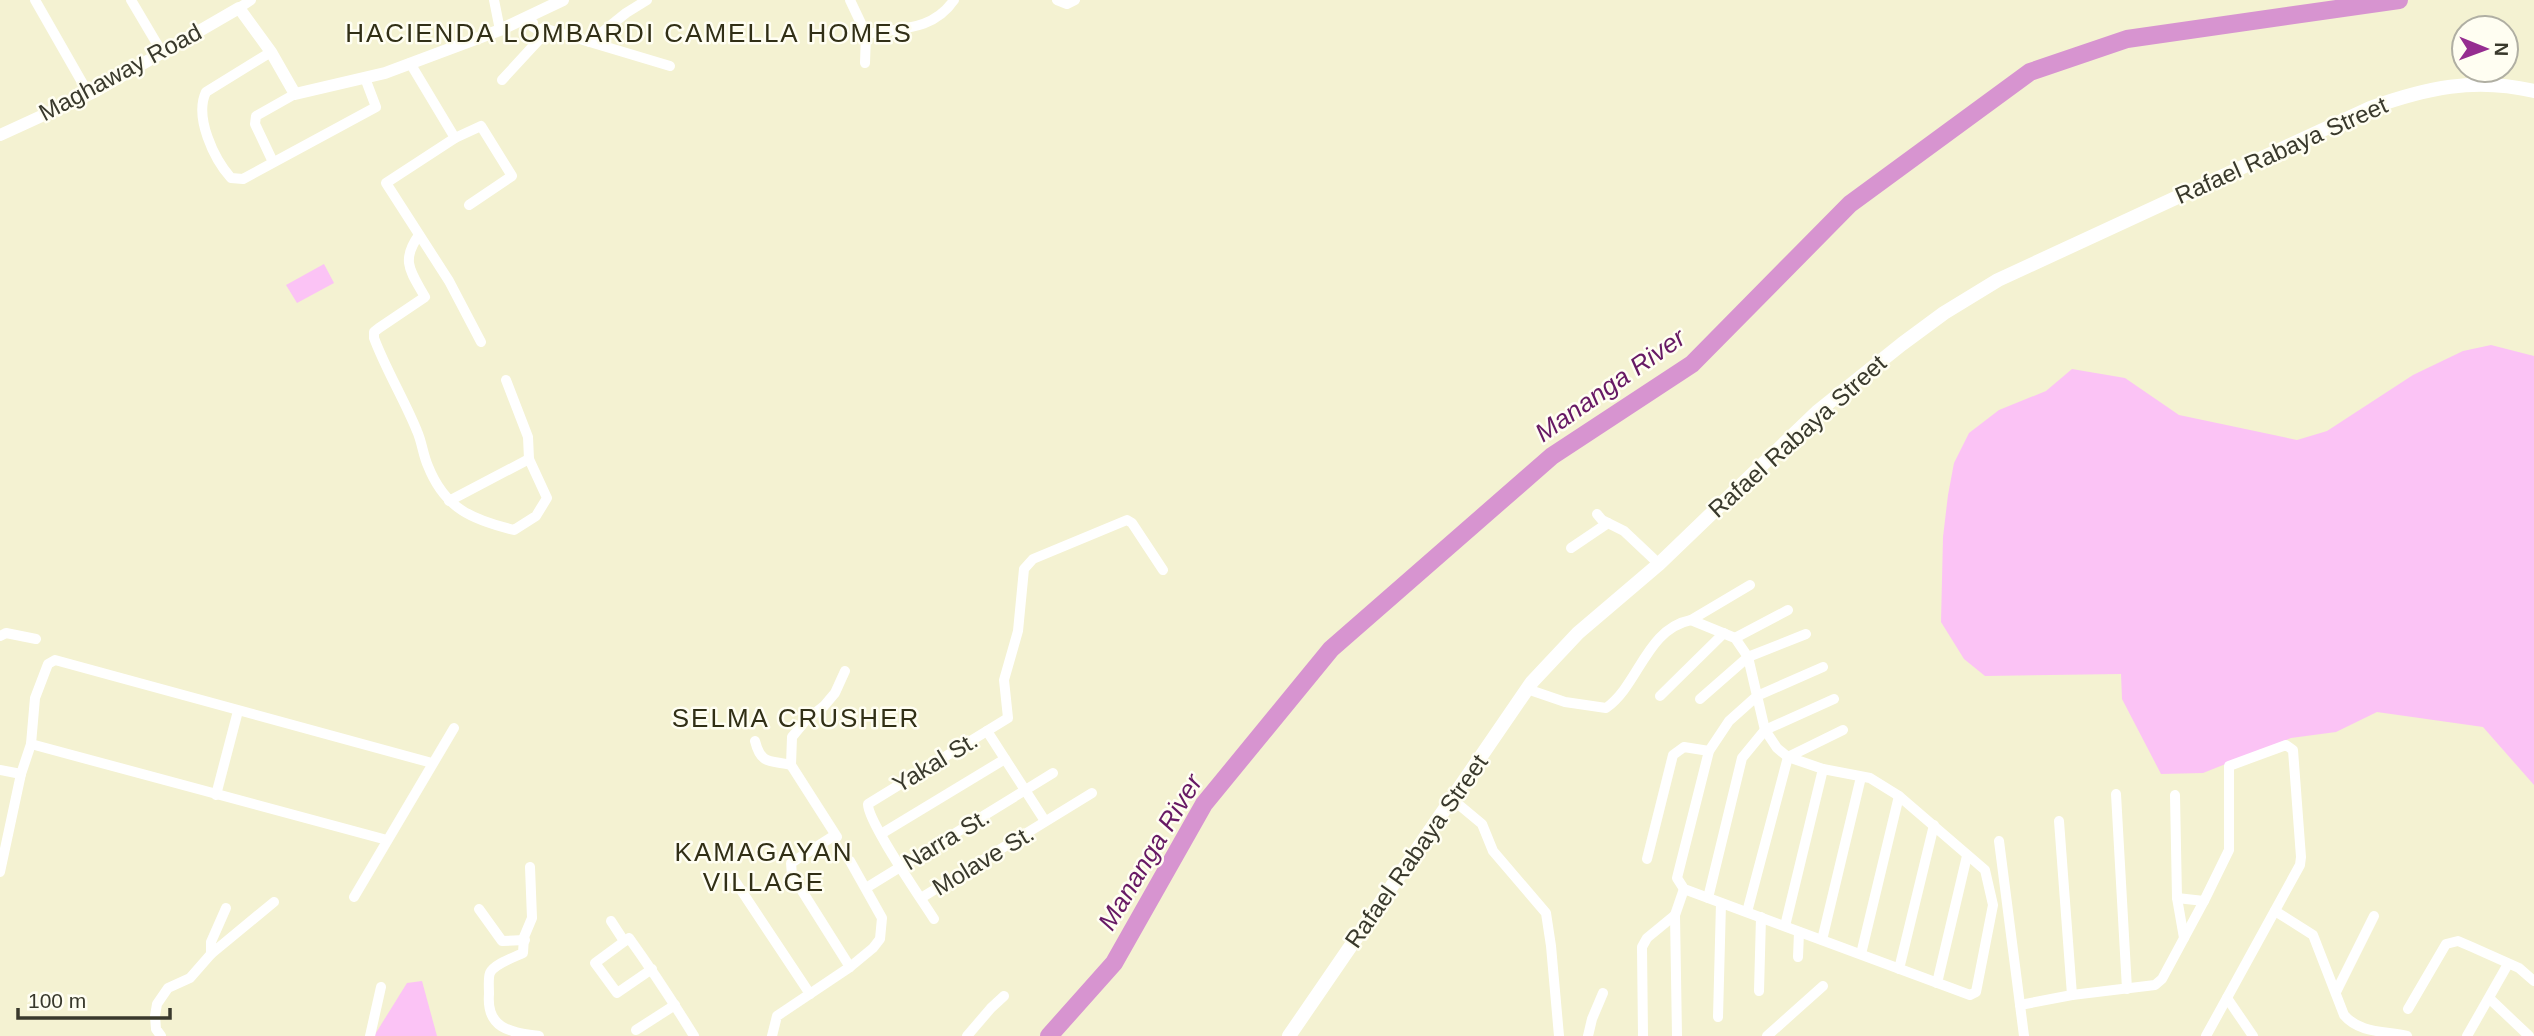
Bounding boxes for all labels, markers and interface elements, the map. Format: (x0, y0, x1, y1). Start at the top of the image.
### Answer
north arrow (2450, 14, 2520, 84)
street label: Maghaway Road (34, 18, 206, 126)
district label: HACIENDA LOMBARDI CAMELLA HOMES (345, 18, 913, 48)
text: N (2491, 42, 2512, 56)
street label: Rafael Rabaya Street (2171, 91, 2392, 209)
water label: Mananga River (1529, 321, 1692, 448)
street label: Rafael Rabaya Street (1703, 349, 1892, 523)
district label: SELMA CRUSHER (672, 703, 920, 733)
street label: Yakal St. (888, 726, 982, 798)
street label: Rafael Rabaya Street (1339, 749, 1493, 953)
water label: Mananga River (1092, 768, 1209, 935)
street label: Narra St. (898, 803, 994, 875)
street label: Molave St. (927, 819, 1039, 901)
district label: KAMAGAYAN VILLAGE (675, 837, 853, 897)
scale bar (18, 976, 170, 1020)
text: 100 m (28, 989, 86, 1012)

